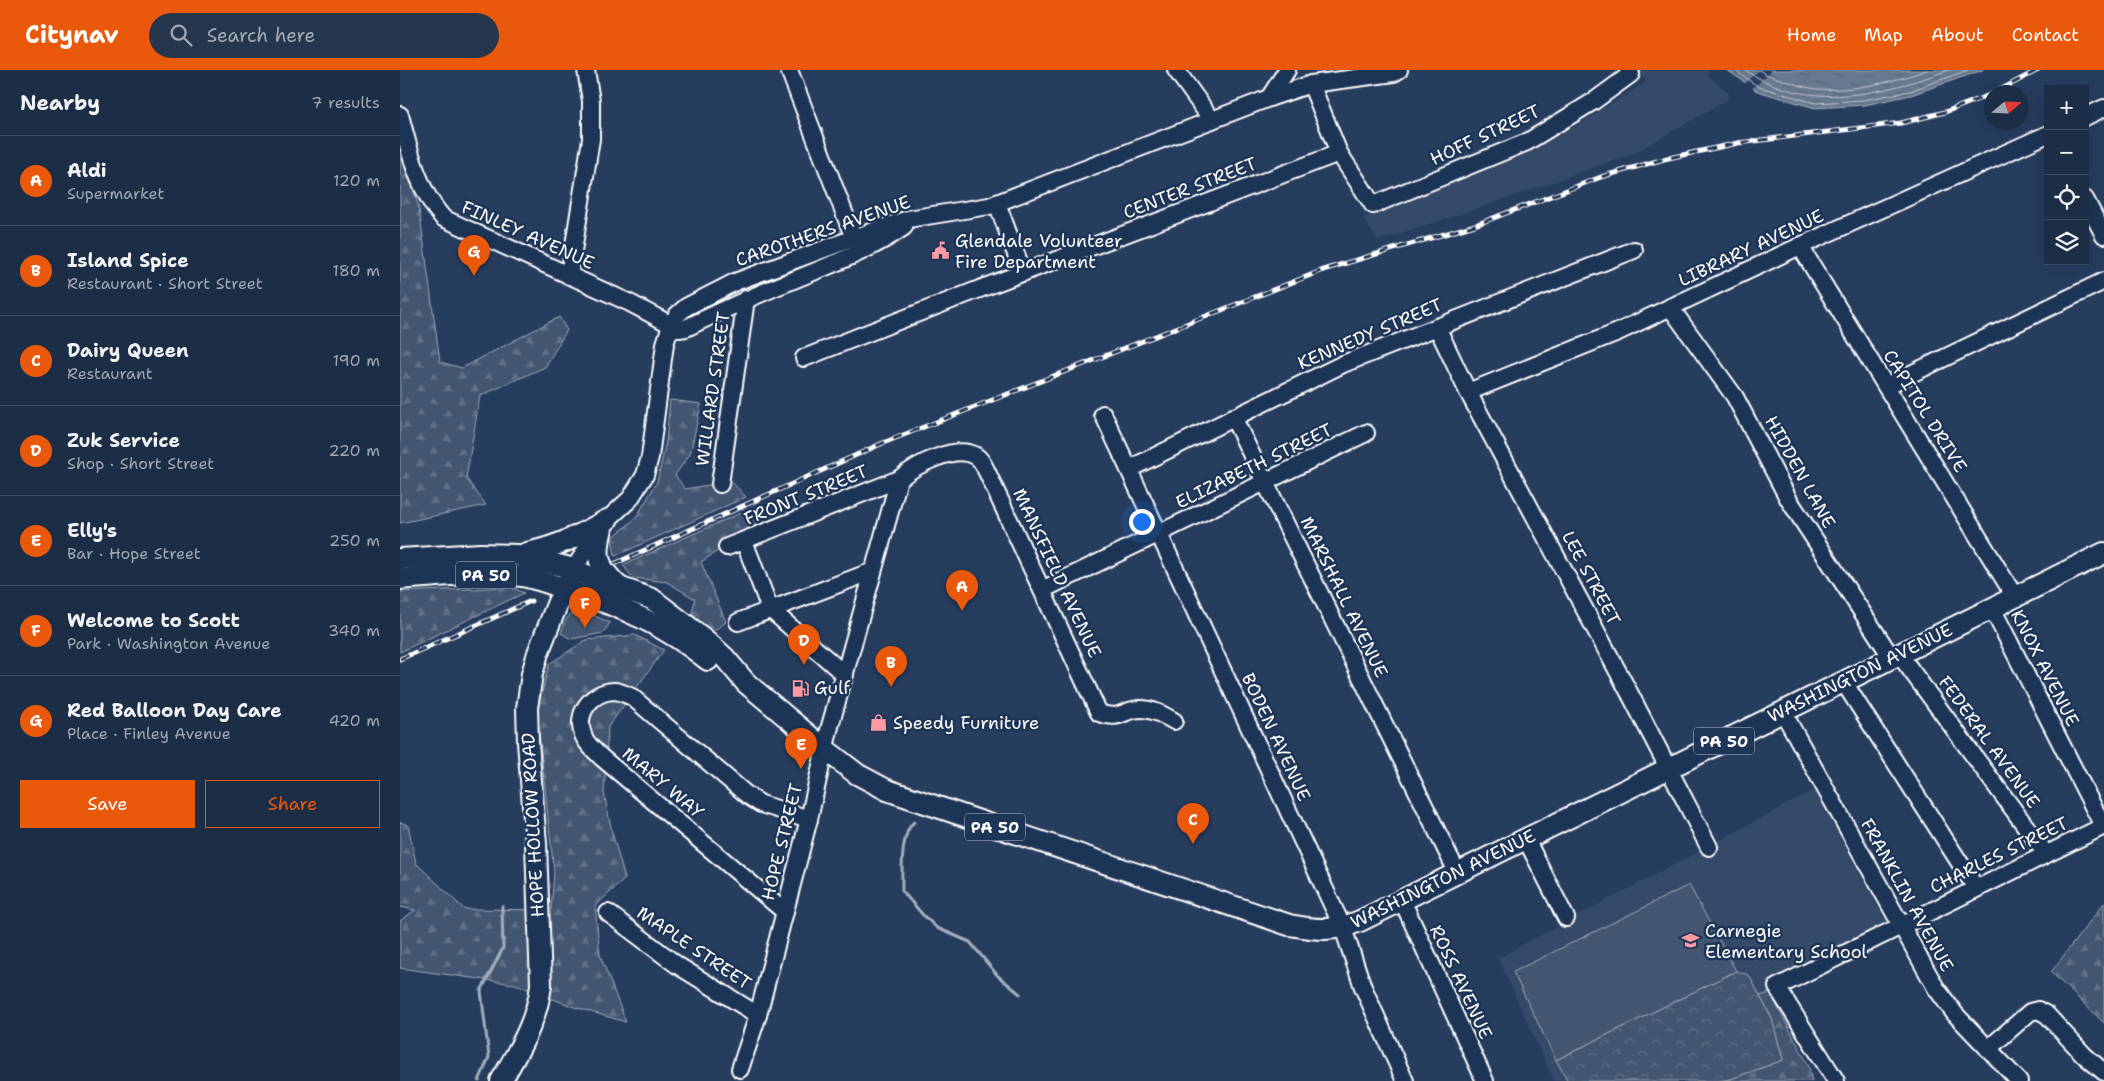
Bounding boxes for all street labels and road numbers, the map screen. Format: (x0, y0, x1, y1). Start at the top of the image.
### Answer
street label: HOFF STREET (1426, 99, 1544, 171)
street label: CENTER STREET (1120, 151, 1260, 225)
street label: CAROTHERS AVENUE (732, 190, 914, 272)
street label: FINLEY AVENUE (458, 195, 598, 275)
street label: LIBRARY AVENUE (1674, 204, 1828, 292)
street label: KENNEDY STREET (1294, 293, 1446, 375)
street label: WILLARD STREET (690, 310, 736, 468)
street label: CAPITOL DRIVE (1878, 345, 1972, 477)
street label: HIDDEN LANE (1759, 411, 1841, 533)
street label: ELIZABETH STREET (1172, 418, 1336, 514)
street label: FRONT STREET (741, 459, 871, 531)
street label: MANSFIELD AVENUE (1007, 485, 1107, 661)
street label: MARSHALL AVENUE (1295, 512, 1393, 682)
street label: LEE STREET (1556, 527, 1626, 629)
road number: PA 50 (456, 562, 516, 588)
street label: KNOX AVENUE (2005, 606, 2085, 730)
street label: WASHINGTON AVENUE (1764, 618, 1956, 728)
street label: BODEN AVENUE (1236, 669, 1316, 805)
street label: FEDERAL AVENUE (1933, 671, 2045, 813)
road number: PA 50 (1694, 728, 1754, 754)
street label: HOPE HOLLOW ROAD (516, 732, 550, 918)
street label: MARY WAY (617, 742, 709, 824)
street label: HOPE STREET (756, 781, 808, 903)
street label: CHARLES STREET (1926, 811, 2072, 899)
road number: PA 50 (965, 814, 1025, 840)
street label: FRANKLIN AVENUE (1855, 814, 1959, 976)
street label: WASHINGTON AVENUE (1347, 824, 1539, 934)
street label: MAPLE STREET (632, 901, 756, 995)
street label: ROSS AVENUE (1424, 921, 1498, 1043)

